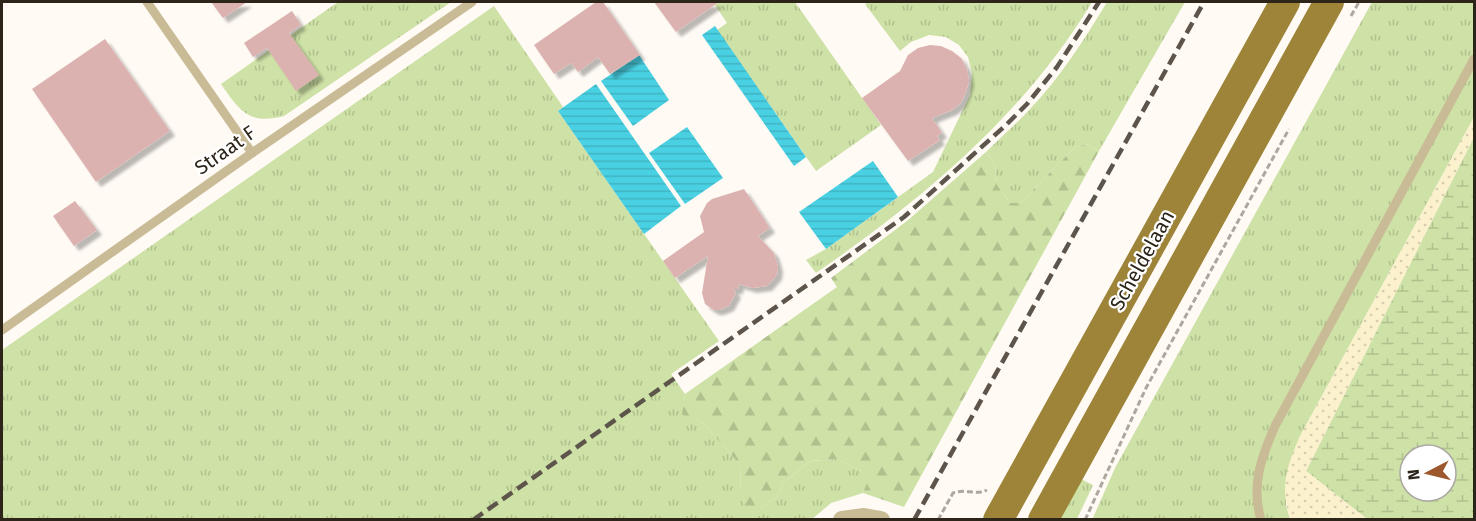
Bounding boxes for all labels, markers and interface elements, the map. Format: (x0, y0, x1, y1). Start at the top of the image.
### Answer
street label: Straat F (190, 120, 260, 180)
street label: Scheldelaan (1105, 206, 1179, 314)
north arrow (1398, 443, 1458, 503)
text: N (1404, 468, 1424, 481)

